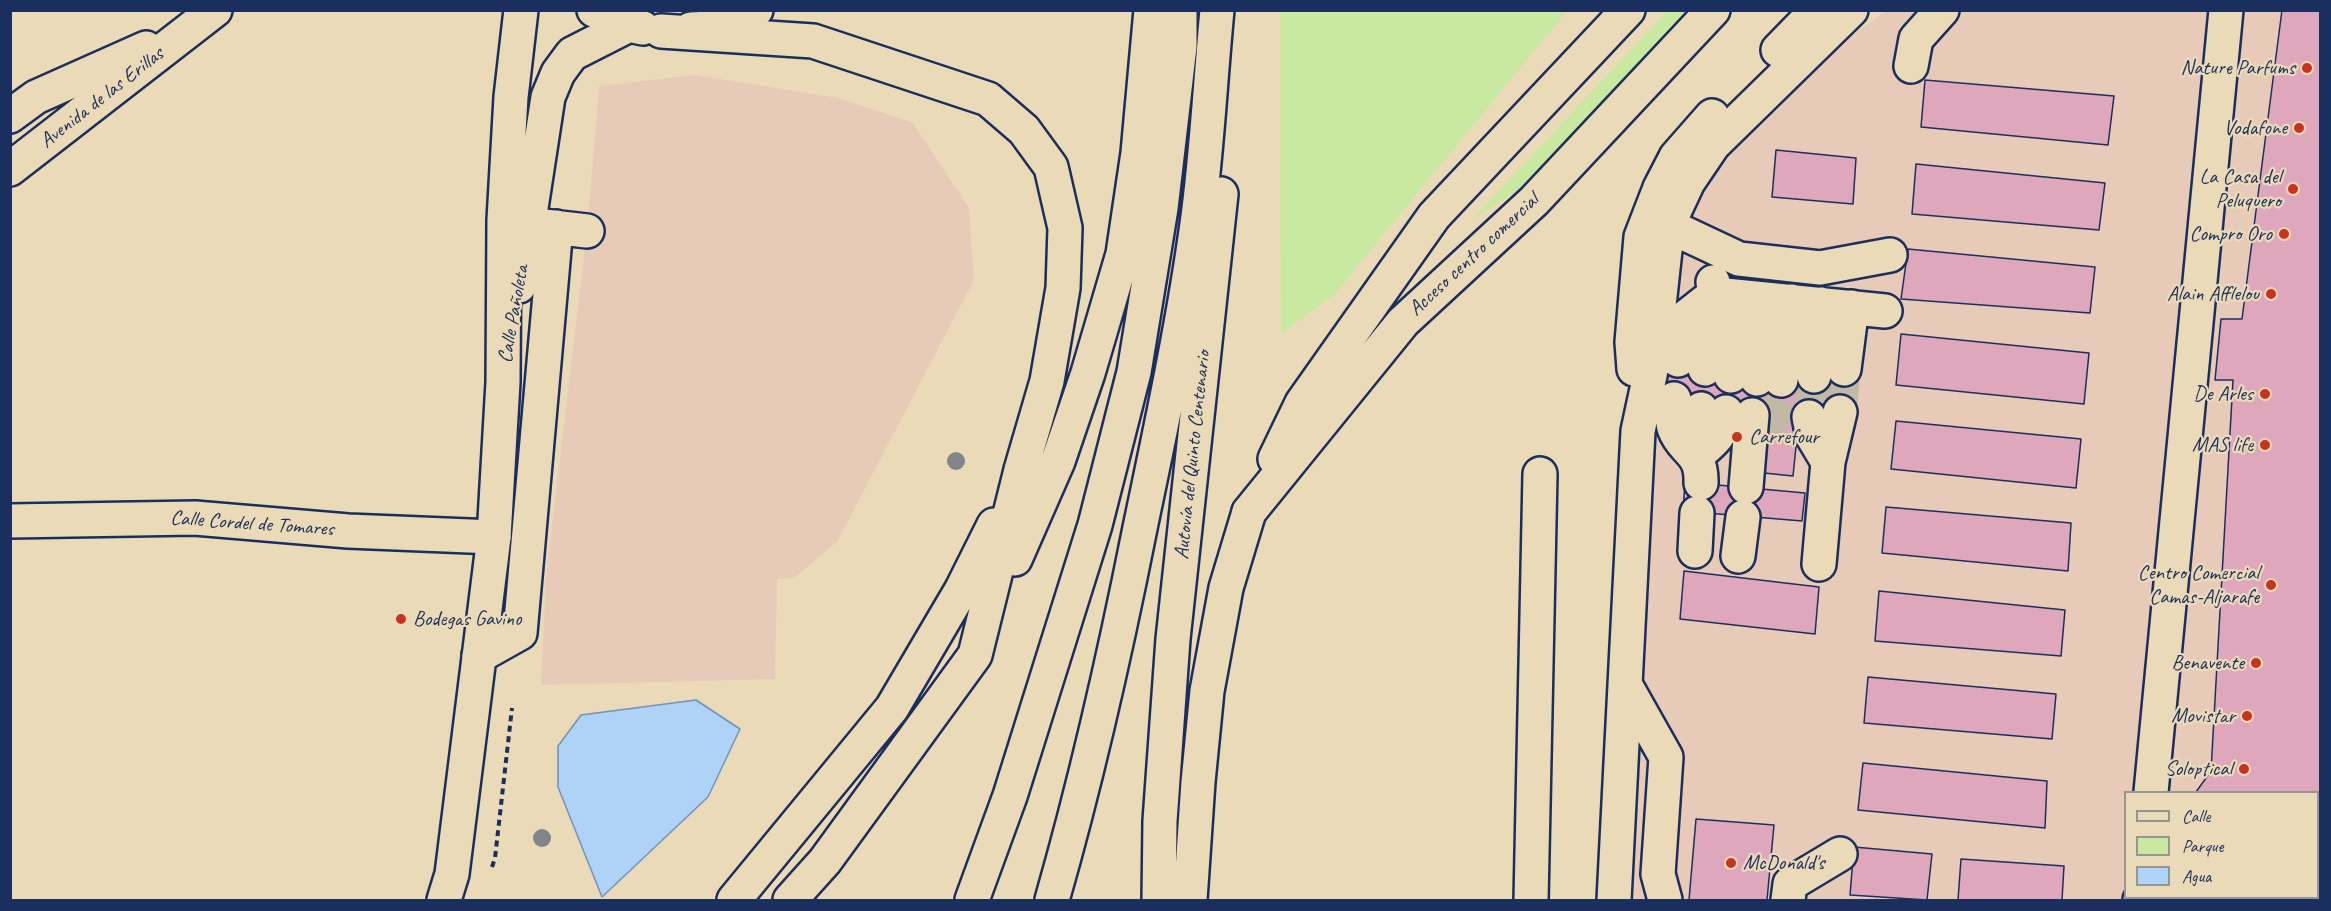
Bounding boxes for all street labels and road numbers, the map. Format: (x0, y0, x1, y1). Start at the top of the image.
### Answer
street label: Avenida de las Erillas (35, 42, 169, 154)
street label: Acceso centro comercial (1404, 188, 1544, 322)
street label: Calle Pañoleta (493, 263, 535, 365)
street label: Autovía del Quinto Centenario (1170, 350, 1216, 560)
street label: Calle Cordel de Tomares (169, 506, 335, 542)

